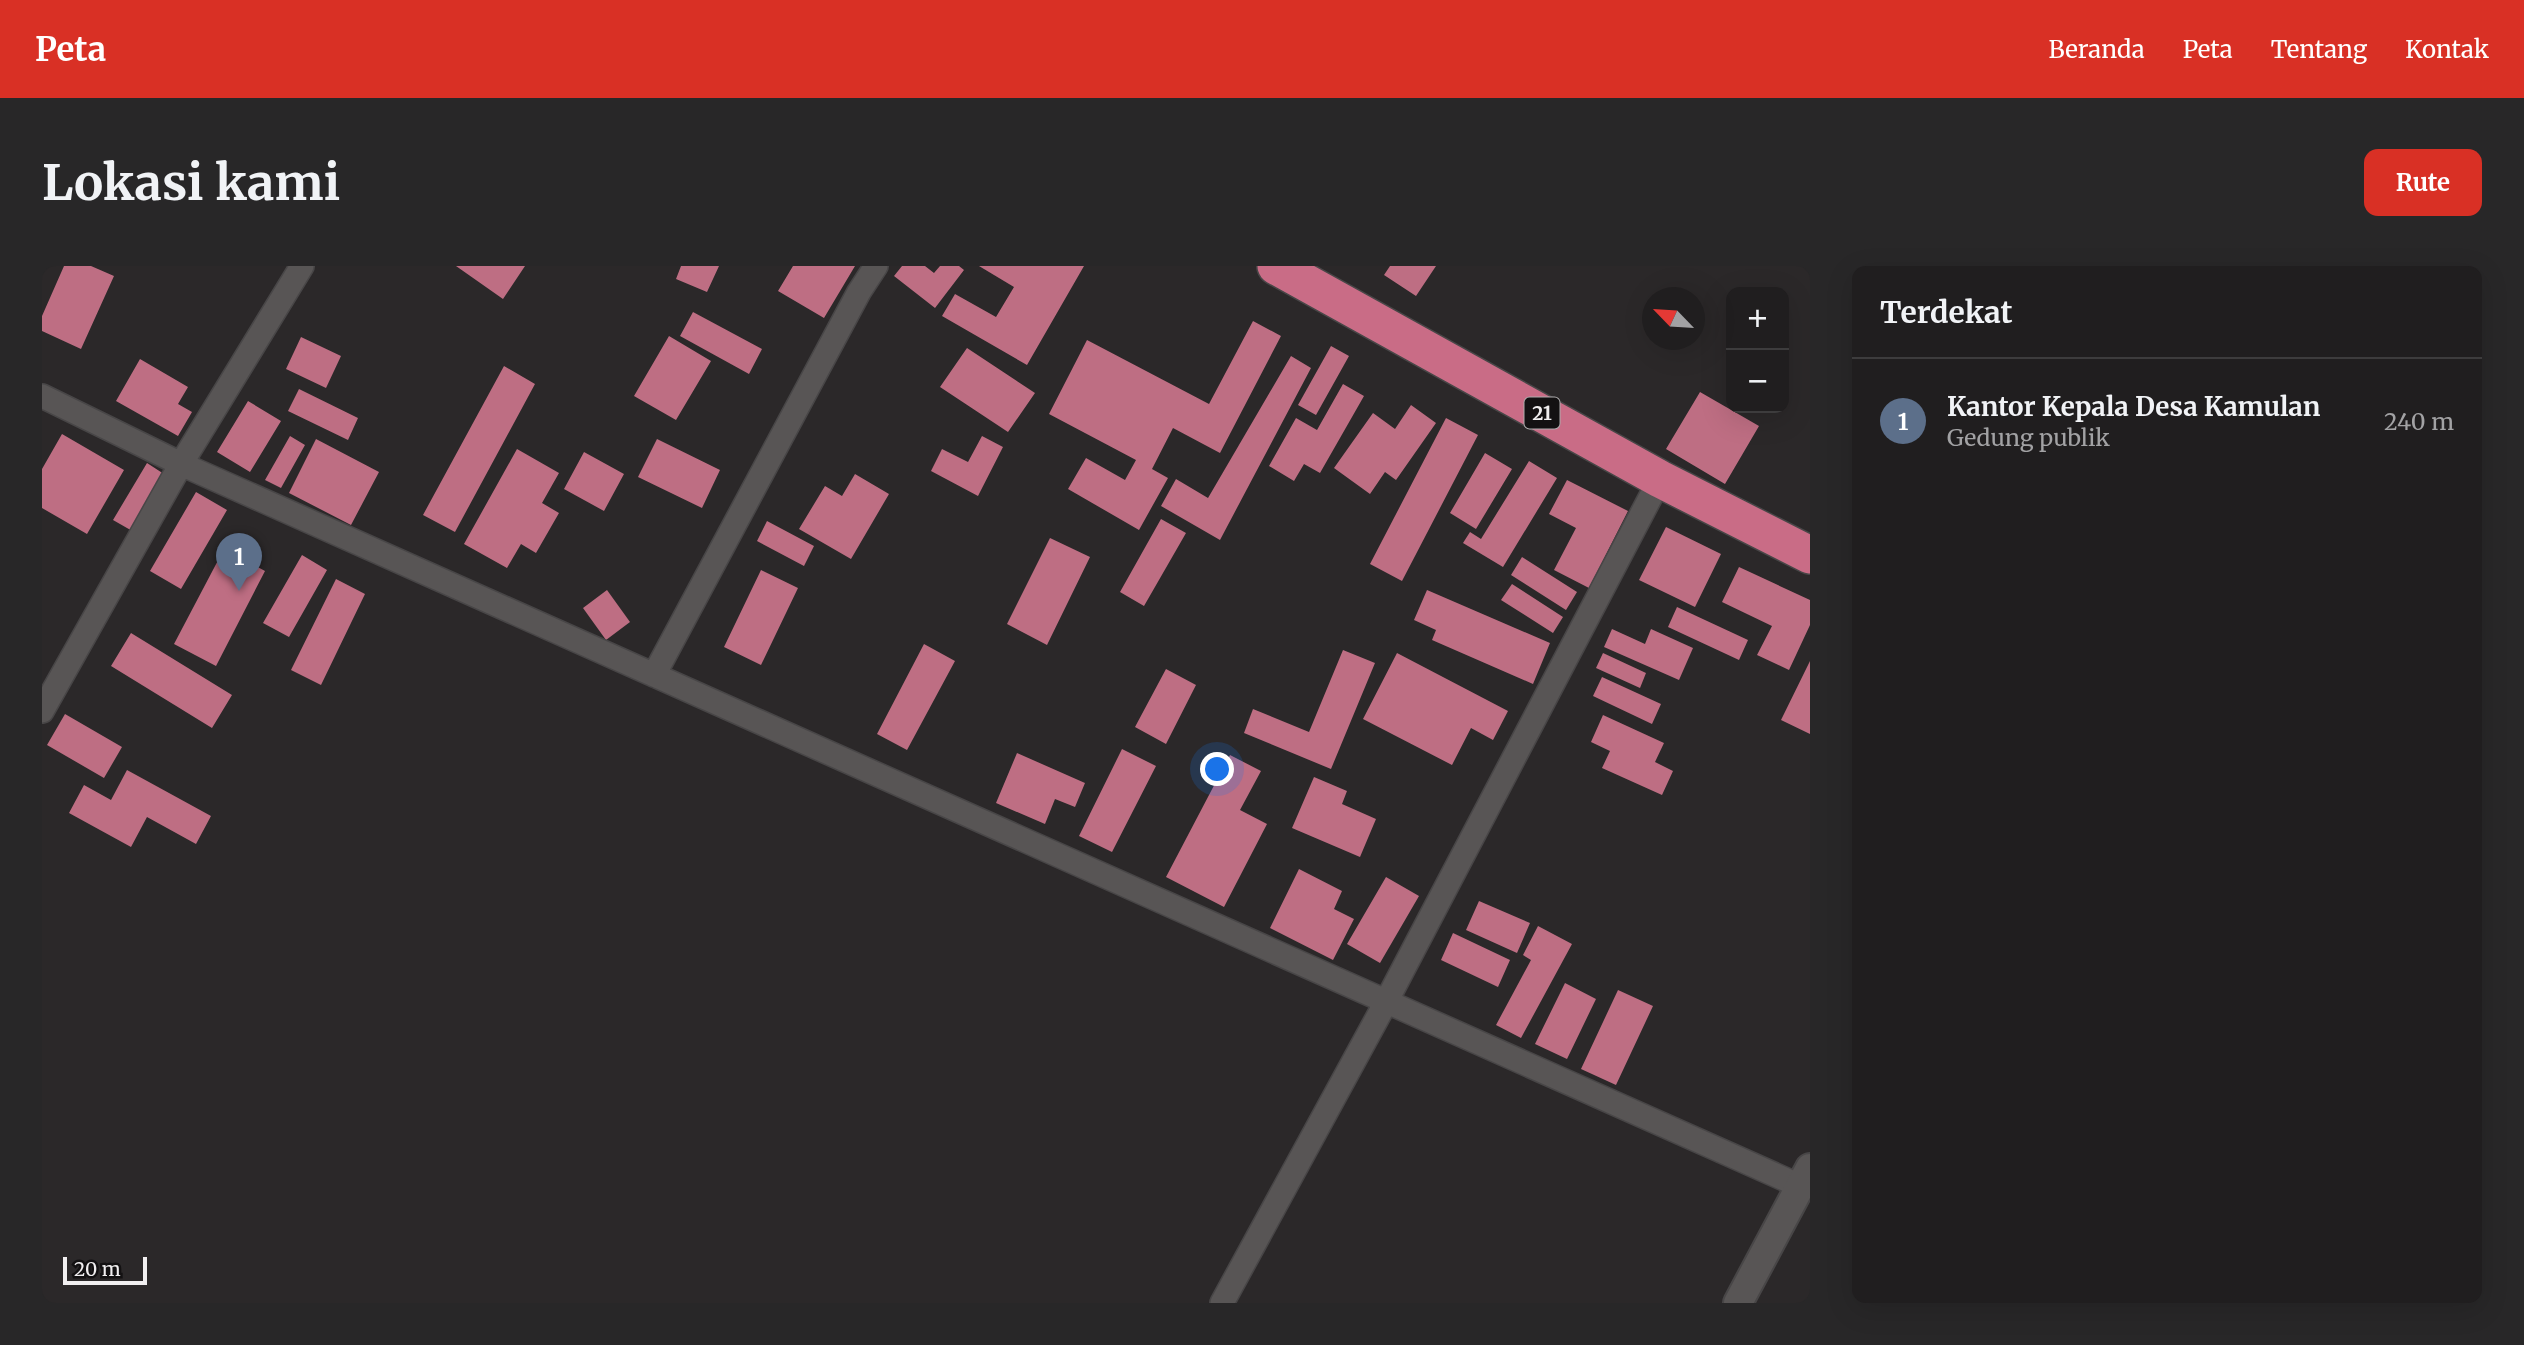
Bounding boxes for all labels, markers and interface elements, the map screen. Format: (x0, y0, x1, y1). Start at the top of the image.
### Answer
text: Peta (35, 29, 106, 70)
text: Beranda (2049, 34, 2145, 65)
text: Peta (2183, 34, 2233, 65)
text: Tentang (2271, 34, 2367, 65)
text: Kontak (2405, 34, 2489, 65)
button: Rute (2364, 149, 2482, 216)
text: Lokasi kami (42, 152, 340, 213)
north arrow (1642, 287, 1705, 350)
map controls (1726, 287, 1789, 413)
button: + (1726, 287, 1789, 350)
text: Terdekat (1880, 293, 2013, 331)
button: − (1726, 350, 1789, 413)
text: Kantor Kepala Desa Kamulan (1947, 390, 2320, 423)
road number: 21 (1524, 398, 1560, 428)
text: 1 (1898, 407, 1908, 436)
text: 240 m (2384, 407, 2454, 436)
text: Gedung publik (1947, 423, 2110, 452)
pin: 1 (216, 533, 262, 591)
your location (1200, 752, 1234, 786)
scale bar (63, 1254, 147, 1286)
text: 20 m (74, 1257, 121, 1281)

